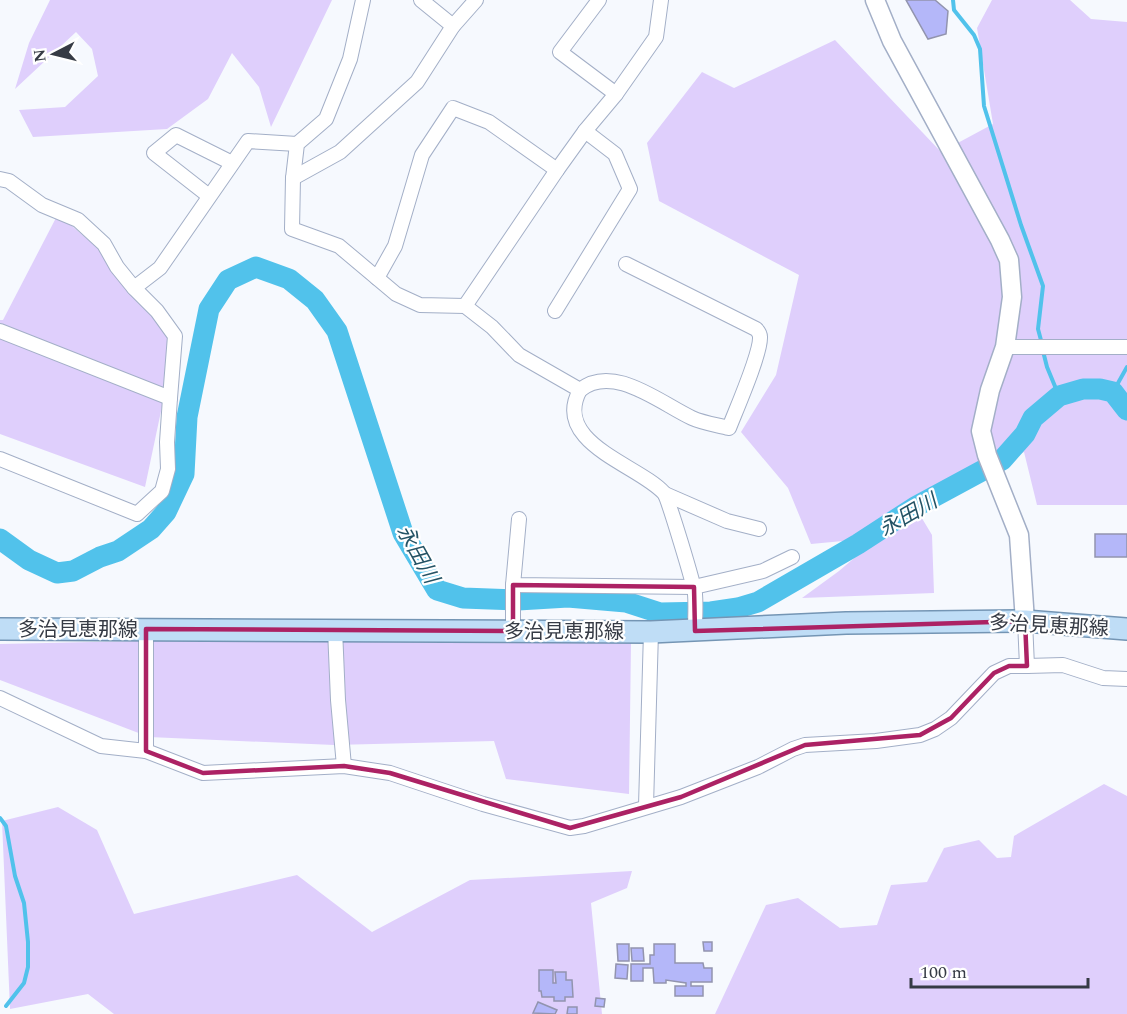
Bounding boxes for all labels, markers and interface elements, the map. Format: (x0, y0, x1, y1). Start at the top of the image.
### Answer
north arrow (24, 24, 84, 84)
text: N (27, 48, 53, 64)
water label: 永田川 (873, 485, 946, 545)
water label: 永田川 (388, 519, 447, 592)
street label: 多治見恵那線 (988, 608, 1110, 644)
street label: 多治見恵那線 (18, 615, 138, 645)
street label: 多治見恵那線 (504, 617, 624, 647)
scale bar (911, 951, 1088, 989)
text: 100 m (920, 959, 967, 986)

